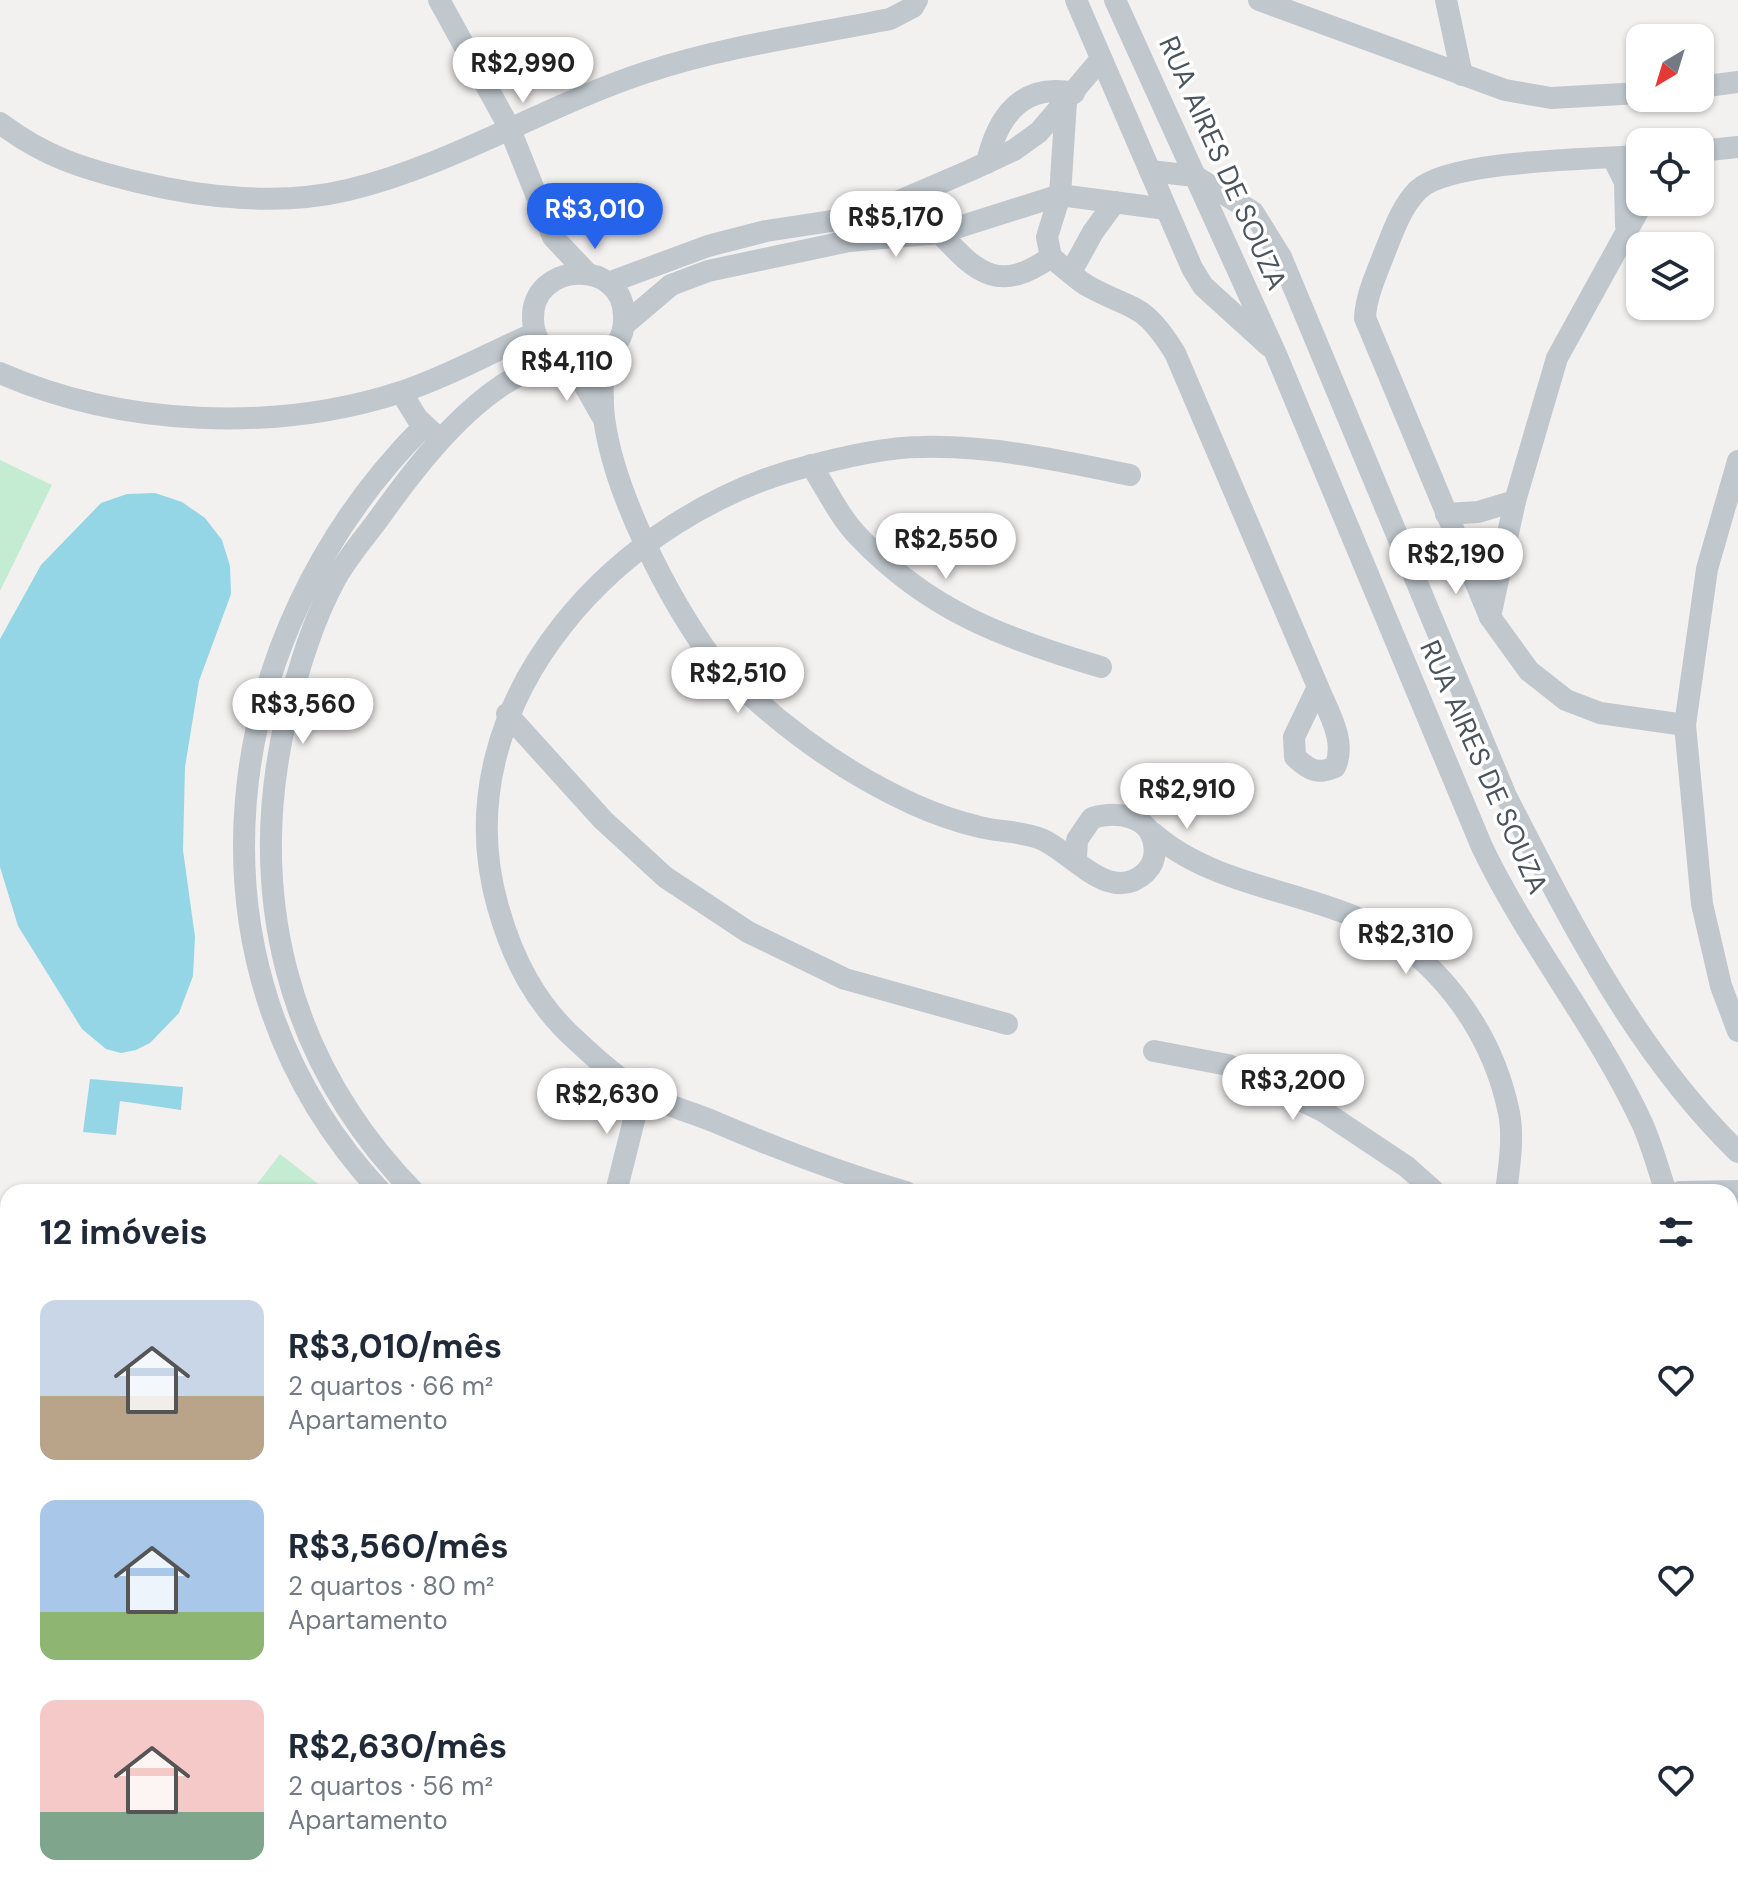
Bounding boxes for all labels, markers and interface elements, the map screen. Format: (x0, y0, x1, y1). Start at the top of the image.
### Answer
north arrow (1626, 24, 1714, 112)
map controls (1626, 24, 1714, 320)
street label: RUA AIRES DE SOUZA (1150, 30, 1296, 296)
pin: R$2,990 (449, 37, 597, 105)
text: R$2,990 (471, 46, 575, 80)
button: locate (1626, 128, 1714, 216)
pin: R$3,010 (521, 183, 669, 251)
pin: R$5,170 (822, 191, 970, 259)
text: R$3,010 (545, 192, 645, 226)
text: R$5,170 (848, 200, 944, 234)
button: layers (1626, 232, 1714, 320)
pin: R$4,110 (493, 335, 641, 403)
text: R$4,110 (521, 344, 613, 378)
pin: R$2,550 (872, 513, 1020, 581)
text: R$2,550 (894, 522, 998, 556)
pin: R$2,190 (1382, 528, 1530, 596)
text: R$2,190 (1407, 537, 1505, 571)
street label: RUA AIRES DE SOUZA (1411, 634, 1557, 900)
pin: R$2,510 (664, 647, 812, 715)
text: R$2,510 (689, 656, 787, 690)
pin: R$3,560 (229, 678, 377, 746)
text: R$3,560 (250, 687, 356, 721)
pin: R$2,910 (1113, 763, 1261, 831)
text: R$2,910 (1138, 772, 1236, 806)
pin: R$2,310 (1332, 908, 1480, 976)
text: R$2,310 (1358, 917, 1454, 951)
pin: R$3,200 (1219, 1054, 1367, 1122)
text: R$3,200 (1240, 1063, 1346, 1097)
pin: R$2,630 (533, 1068, 681, 1136)
text: R$2,630 (555, 1077, 659, 1111)
text: 12 imóveis (40, 1210, 208, 1255)
icon: filters (1654, 1210, 1698, 1254)
text: R$3,010/mês (288, 1324, 502, 1369)
icon: home (104, 1332, 200, 1428)
icon: heart (1654, 1358, 1698, 1402)
text: 2 quartos · 66 m² (288, 1369, 493, 1403)
text: Apartamento (288, 1403, 448, 1437)
text: R$3,560/mês (288, 1524, 509, 1569)
icon: home (104, 1532, 200, 1628)
icon: heart (1654, 1558, 1698, 1602)
text: 2 quartos · 80 m² (288, 1569, 494, 1603)
text: Apartamento (288, 1603, 448, 1637)
text: R$2,630/mês (288, 1724, 507, 1769)
icon: home (104, 1732, 200, 1828)
icon: heart (1654, 1758, 1698, 1802)
text: 2 quartos · 56 m² (288, 1769, 493, 1803)
text: Apartamento (288, 1803, 448, 1837)

